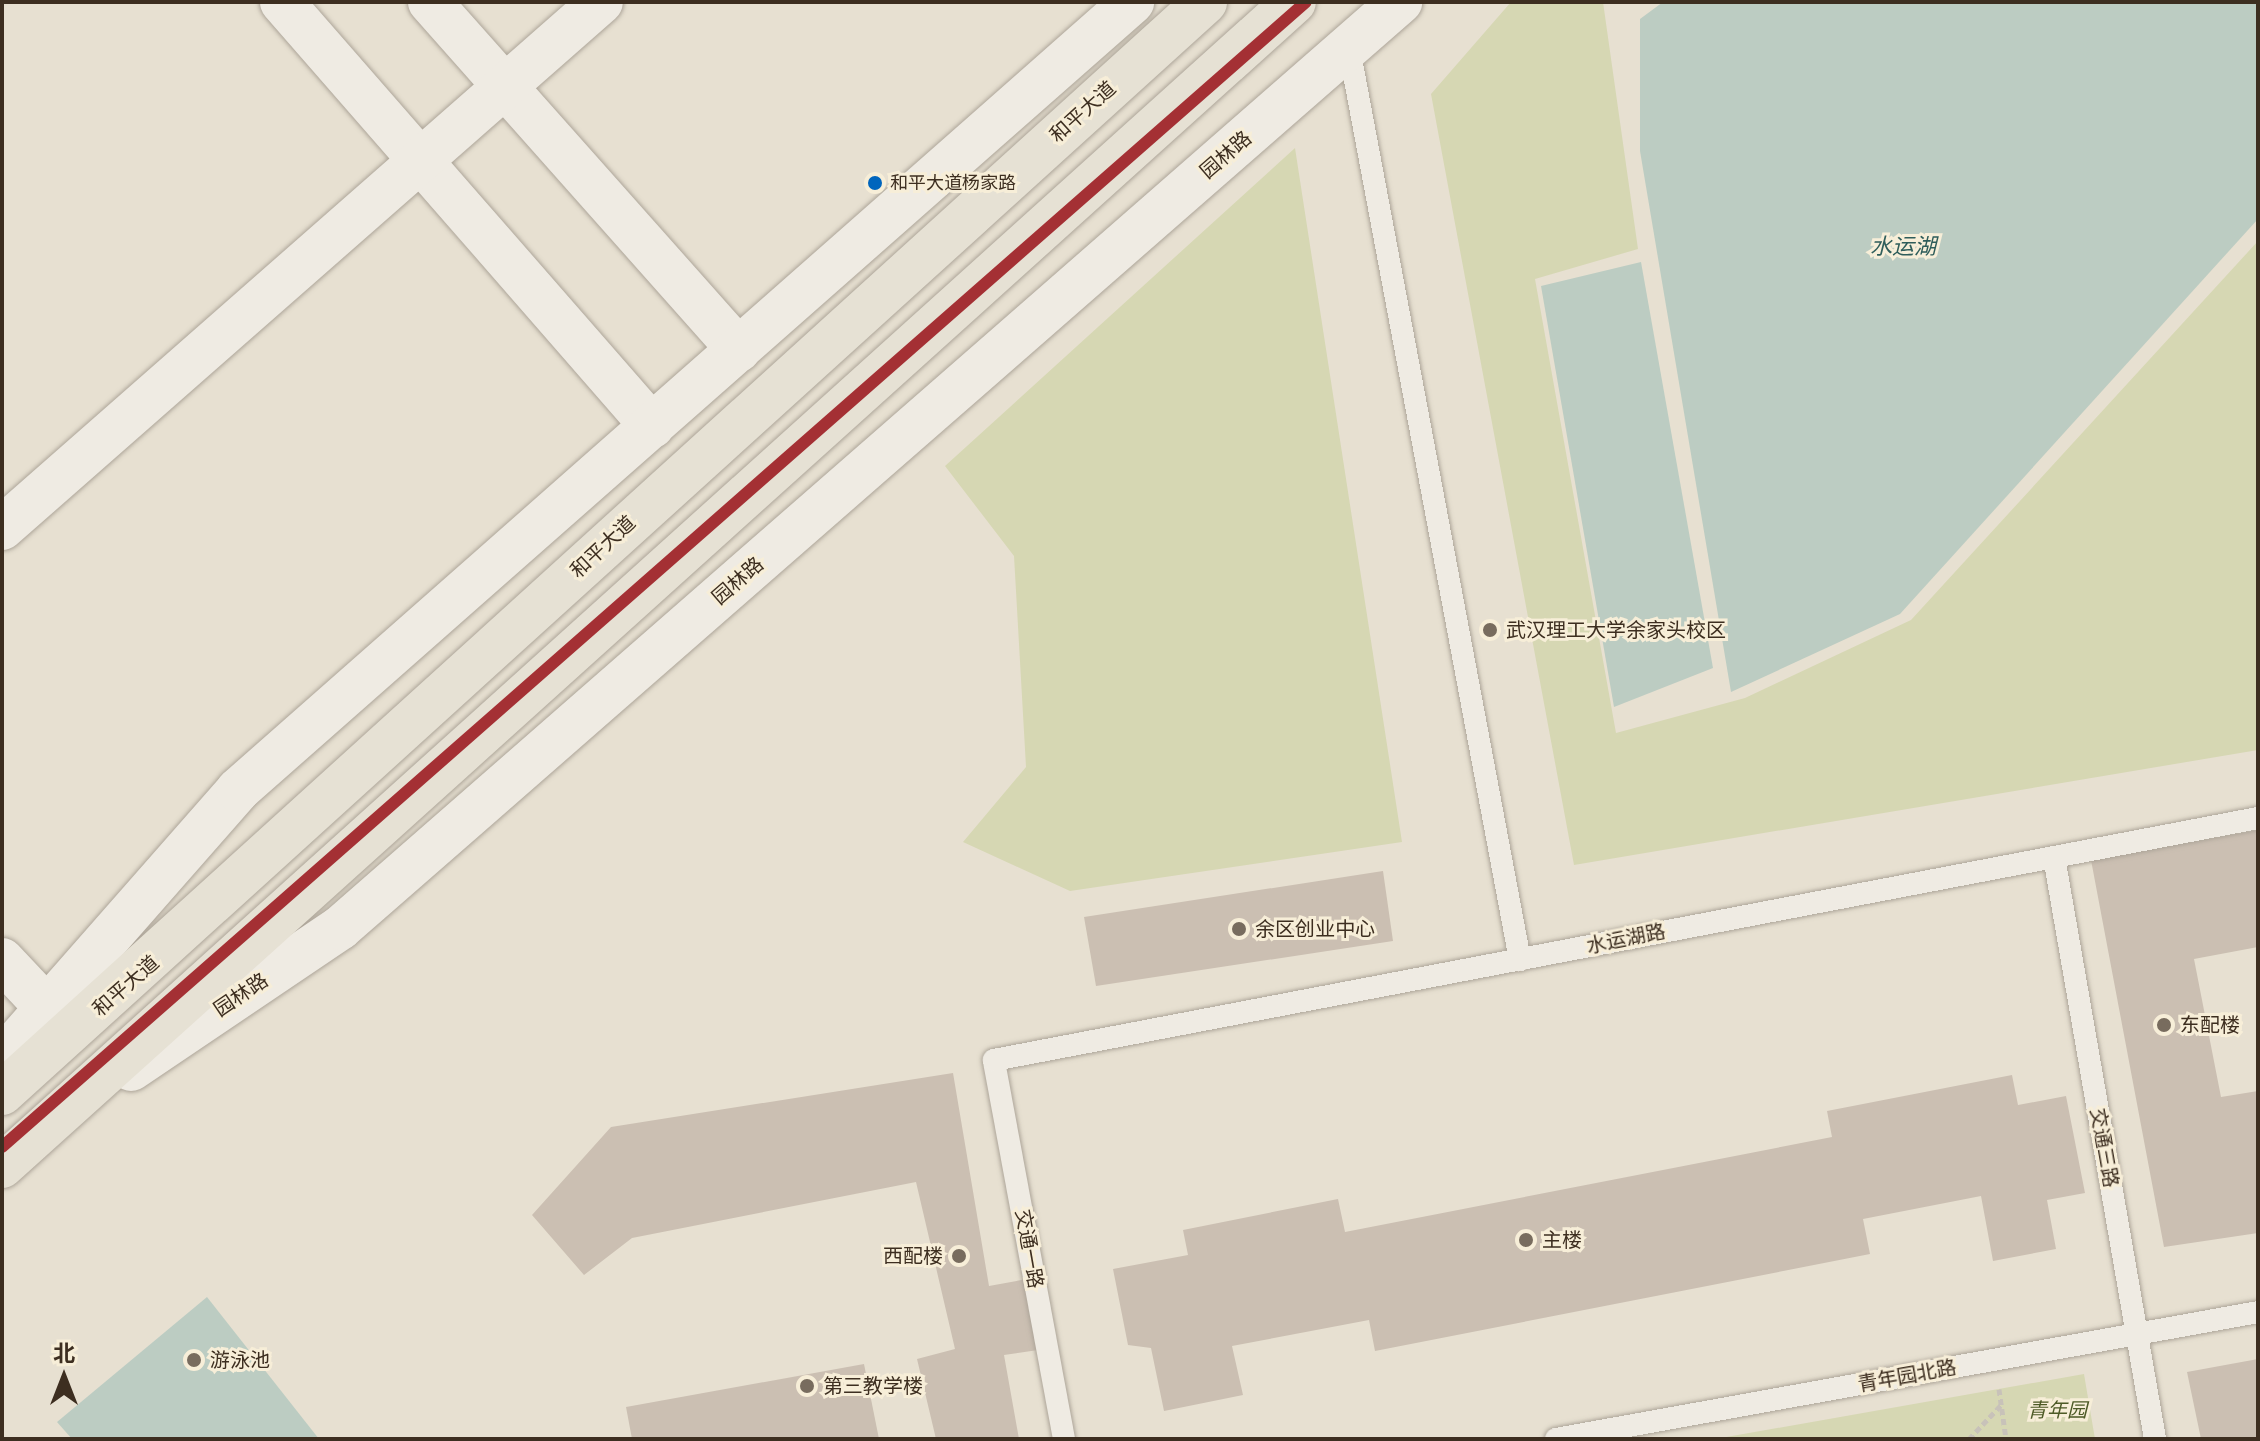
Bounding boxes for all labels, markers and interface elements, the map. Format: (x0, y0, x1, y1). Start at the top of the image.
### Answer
street label: 和平大道 (1045, 76, 1121, 148)
street label: 园林路 (1195, 126, 1257, 184)
place label: 和平大道杨家路 (890, 172, 1016, 194)
marker: 和平大道杨家路 (867, 175, 883, 191)
water label: 水运湖 (1870, 234, 1936, 260)
street label: 和平大道 (566, 511, 640, 583)
street label: 园林路 (707, 552, 769, 610)
place label: 武汉理工大学余家头校区 (1506, 618, 1726, 642)
marker: 武汉理工大学余家头校区 (1481, 621, 1499, 639)
place label: 余区创业中心 (1255, 917, 1375, 941)
marker: 余区创业中心 (1230, 920, 1248, 938)
street label: 水运湖路 (1584, 920, 1668, 958)
street label: 和平大道 (88, 951, 164, 1021)
street label: 园林路 (209, 968, 273, 1022)
place label: 东配楼 (2180, 1013, 2240, 1037)
marker: 东配楼 (2155, 1016, 2173, 1034)
street label: 交通三路 (2085, 1107, 2123, 1189)
street label: 交通一路 (1010, 1208, 1048, 1290)
place label: 主楼 (1542, 1228, 1582, 1252)
marker: 主楼 (1517, 1231, 1535, 1249)
place label: 西配楼 (883, 1244, 943, 1268)
marker: 西配楼 (950, 1247, 968, 1265)
north arrow (24, 1337, 104, 1417)
text: 北 (53, 1338, 75, 1368)
place label: 游泳池 (210, 1348, 270, 1372)
marker: 游泳池 (185, 1351, 203, 1369)
street label: 青年园北路 (1856, 1355, 1958, 1397)
place label: 第三教学楼 (823, 1374, 923, 1398)
marker: 第三教学楼 (798, 1377, 816, 1395)
park label: 青年园 (2027, 1398, 2087, 1422)

